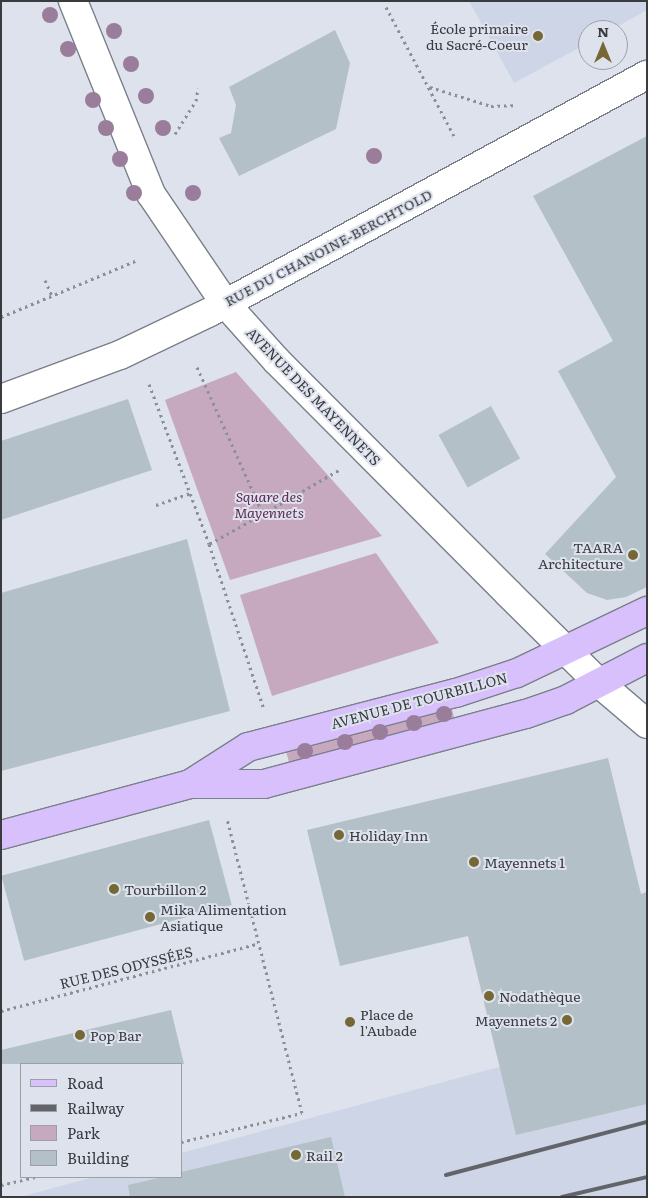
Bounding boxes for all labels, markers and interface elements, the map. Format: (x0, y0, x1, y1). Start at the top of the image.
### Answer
place label: École primaire du Sacré-Coeur (426, 20, 528, 52)
north arrow (578, 20, 628, 70)
text: N (597, 21, 609, 41)
marker: École primaire du Sacré-Coeur (532, 30, 544, 42)
street label: RUE DU CHANOINE-BERCHTOLD (221, 185, 435, 309)
street label: AVENUE DES MAYENNETS (243, 323, 385, 469)
park label: Square des Mayennets (234, 488, 304, 520)
place label: TAARA Architecture (538, 539, 623, 572)
marker: TAARA Architecture (627, 549, 639, 561)
street label: AVENUE DE TOURBILLON (329, 668, 509, 732)
place label: Holiday Inn (349, 827, 428, 843)
marker: Holiday Inn (333, 829, 345, 841)
place label: Mayennets 1 (484, 854, 565, 870)
marker: Mayennets 1 (468, 856, 480, 868)
place label: Tourbillon 2 (124, 881, 206, 897)
marker: Tourbillon 2 (108, 883, 120, 895)
place label: Mika Alimentation Asiatique (160, 901, 287, 934)
marker: Mika Alimentation Asiatique (144, 911, 156, 923)
street label: RUE DES ODYSSÉES (58, 942, 194, 992)
place label: Nodathèque (499, 988, 580, 1004)
marker: Nodathèque (483, 990, 495, 1002)
place label: Place de l'Aubade (360, 1006, 417, 1038)
place label: Mayennets 2 (475, 1012, 557, 1028)
marker: Mayennets 2 (561, 1014, 573, 1026)
marker: Place de l'Aubade (344, 1016, 356, 1028)
place label: Pop Bar (90, 1027, 141, 1043)
marker: Pop Bar (74, 1029, 86, 1041)
legend (20, 1063, 182, 1178)
text: Road (67, 1071, 103, 1094)
text: Railway (67, 1096, 124, 1119)
text: Park (67, 1121, 100, 1144)
text: Building (67, 1146, 129, 1169)
place label: Rail 2 (306, 1147, 343, 1163)
marker: Rail 2 (290, 1149, 302, 1161)

